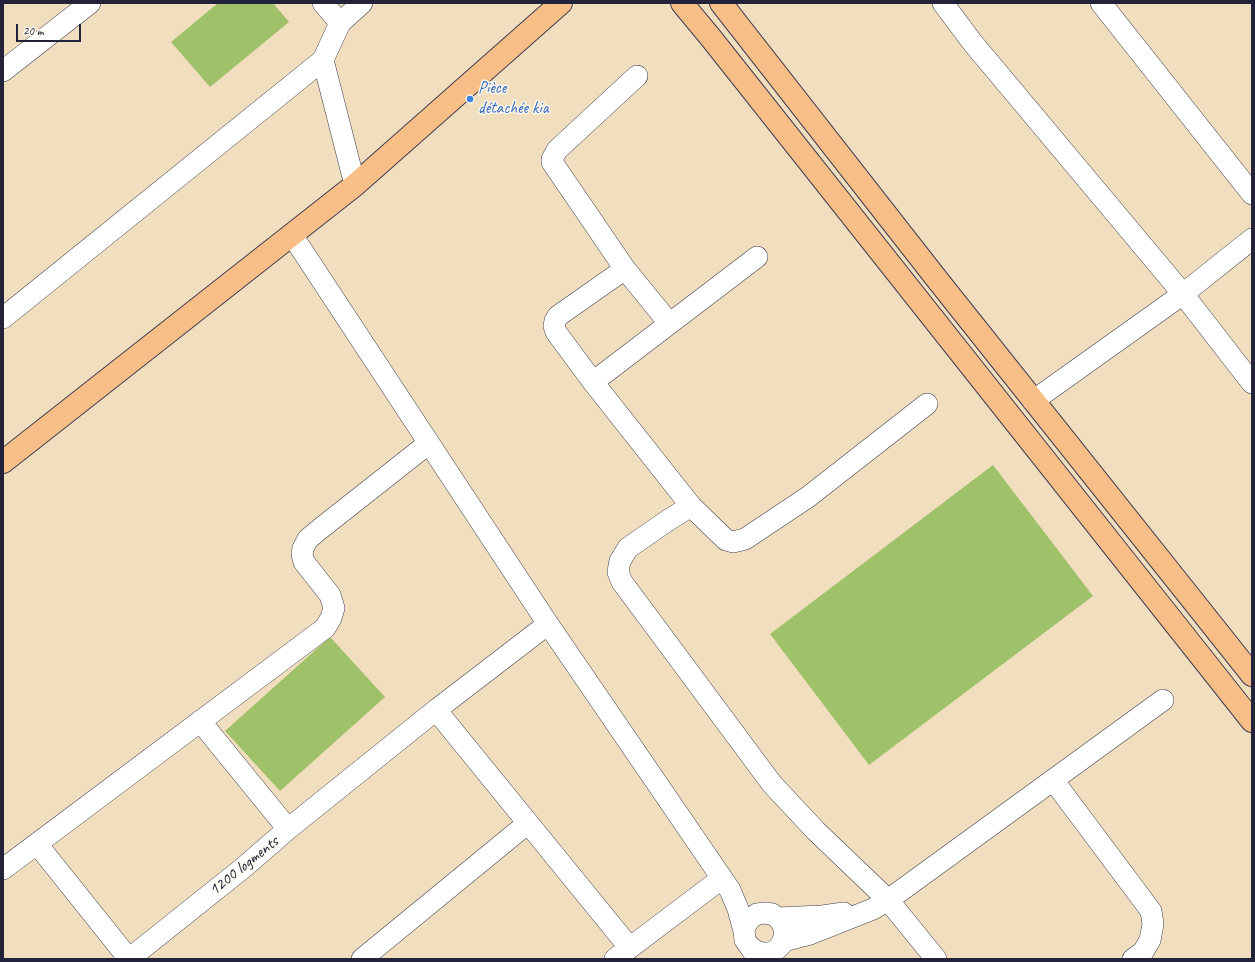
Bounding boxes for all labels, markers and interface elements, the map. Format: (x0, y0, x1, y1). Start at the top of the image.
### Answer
scale bar (18, 16, 83, 42)
text: 20 m (23, 23, 43, 39)
place label: Pièce détachée kia (478, 79, 548, 119)
marker: Pièce détachée kia (465, 94, 475, 104)
street label: 1200 logments (205, 832, 283, 900)

